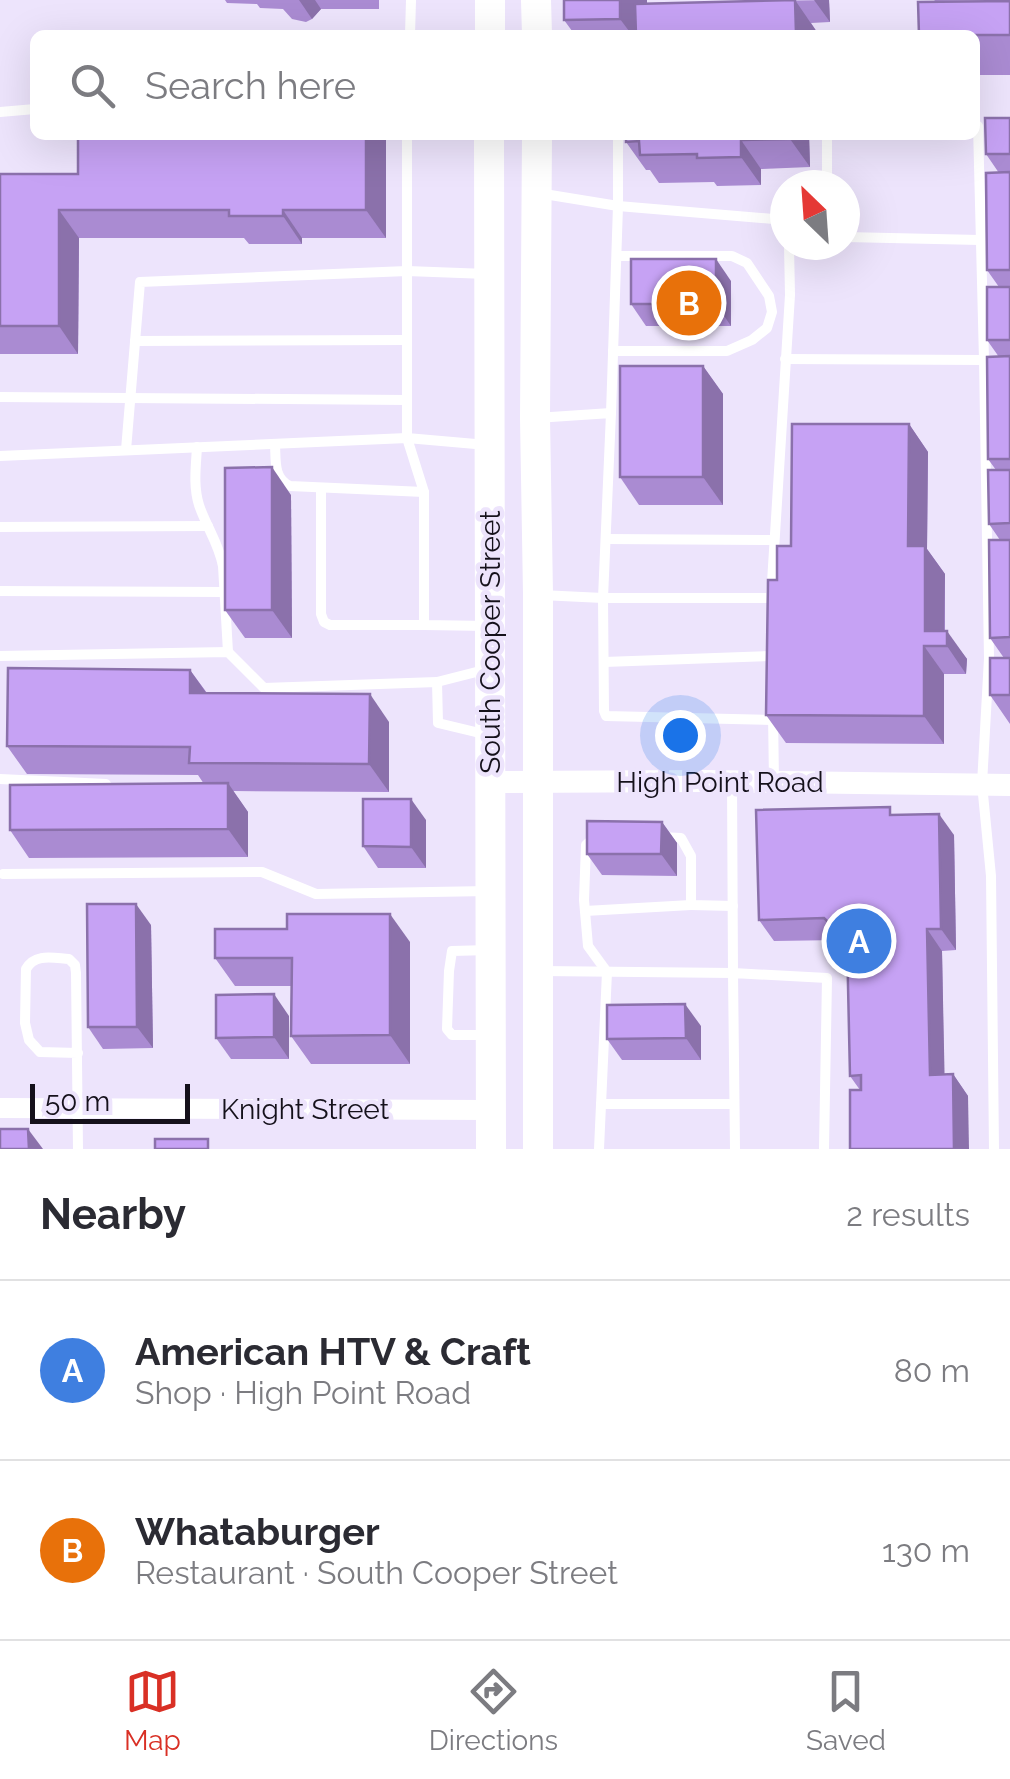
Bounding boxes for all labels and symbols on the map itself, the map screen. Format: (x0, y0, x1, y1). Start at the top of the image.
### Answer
north arrow (770, 170, 860, 260)
pin: B (656, 266, 722, 340)
street label: South Cooper Street (474, 510, 507, 774)
your location (655, 710, 706, 761)
street label: High Point Road (616, 766, 824, 799)
pin: A (826, 904, 892, 978)
scale bar (30, 1079, 190, 1124)
street label: Knight Street (221, 1093, 390, 1126)

